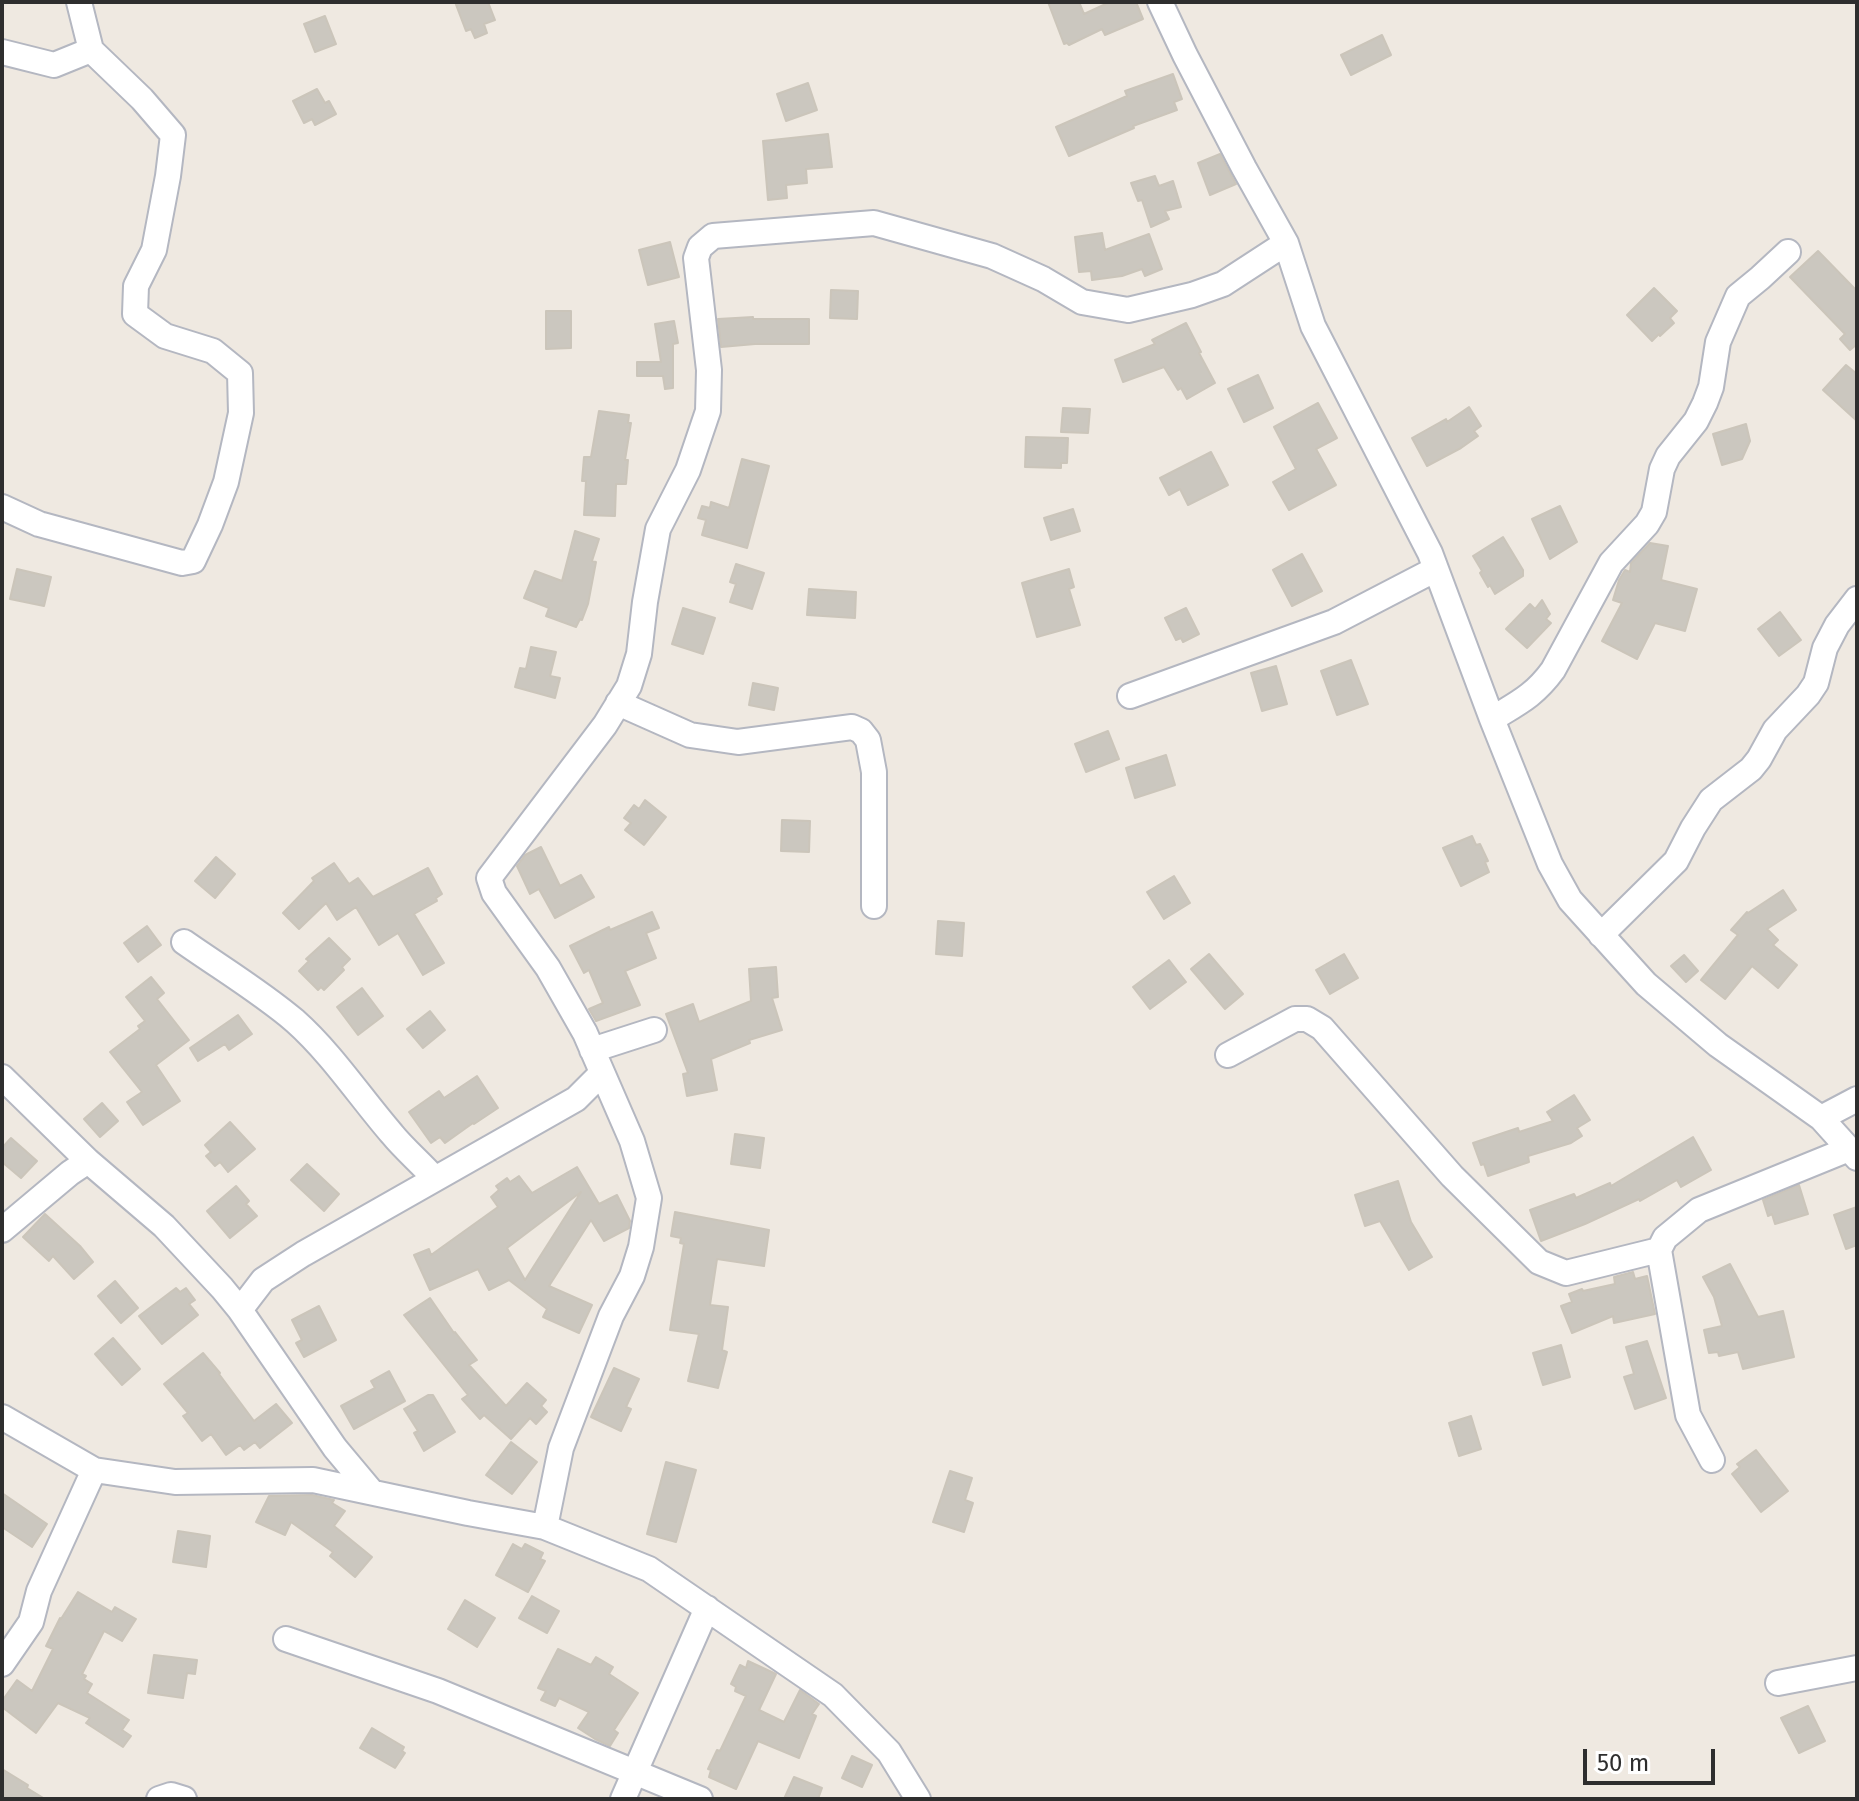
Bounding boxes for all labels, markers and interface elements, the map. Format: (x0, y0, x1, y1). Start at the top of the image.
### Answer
scale bar (1587, 1733, 1719, 1783)
text: 50 m (1597, 1749, 1649, 1777)

